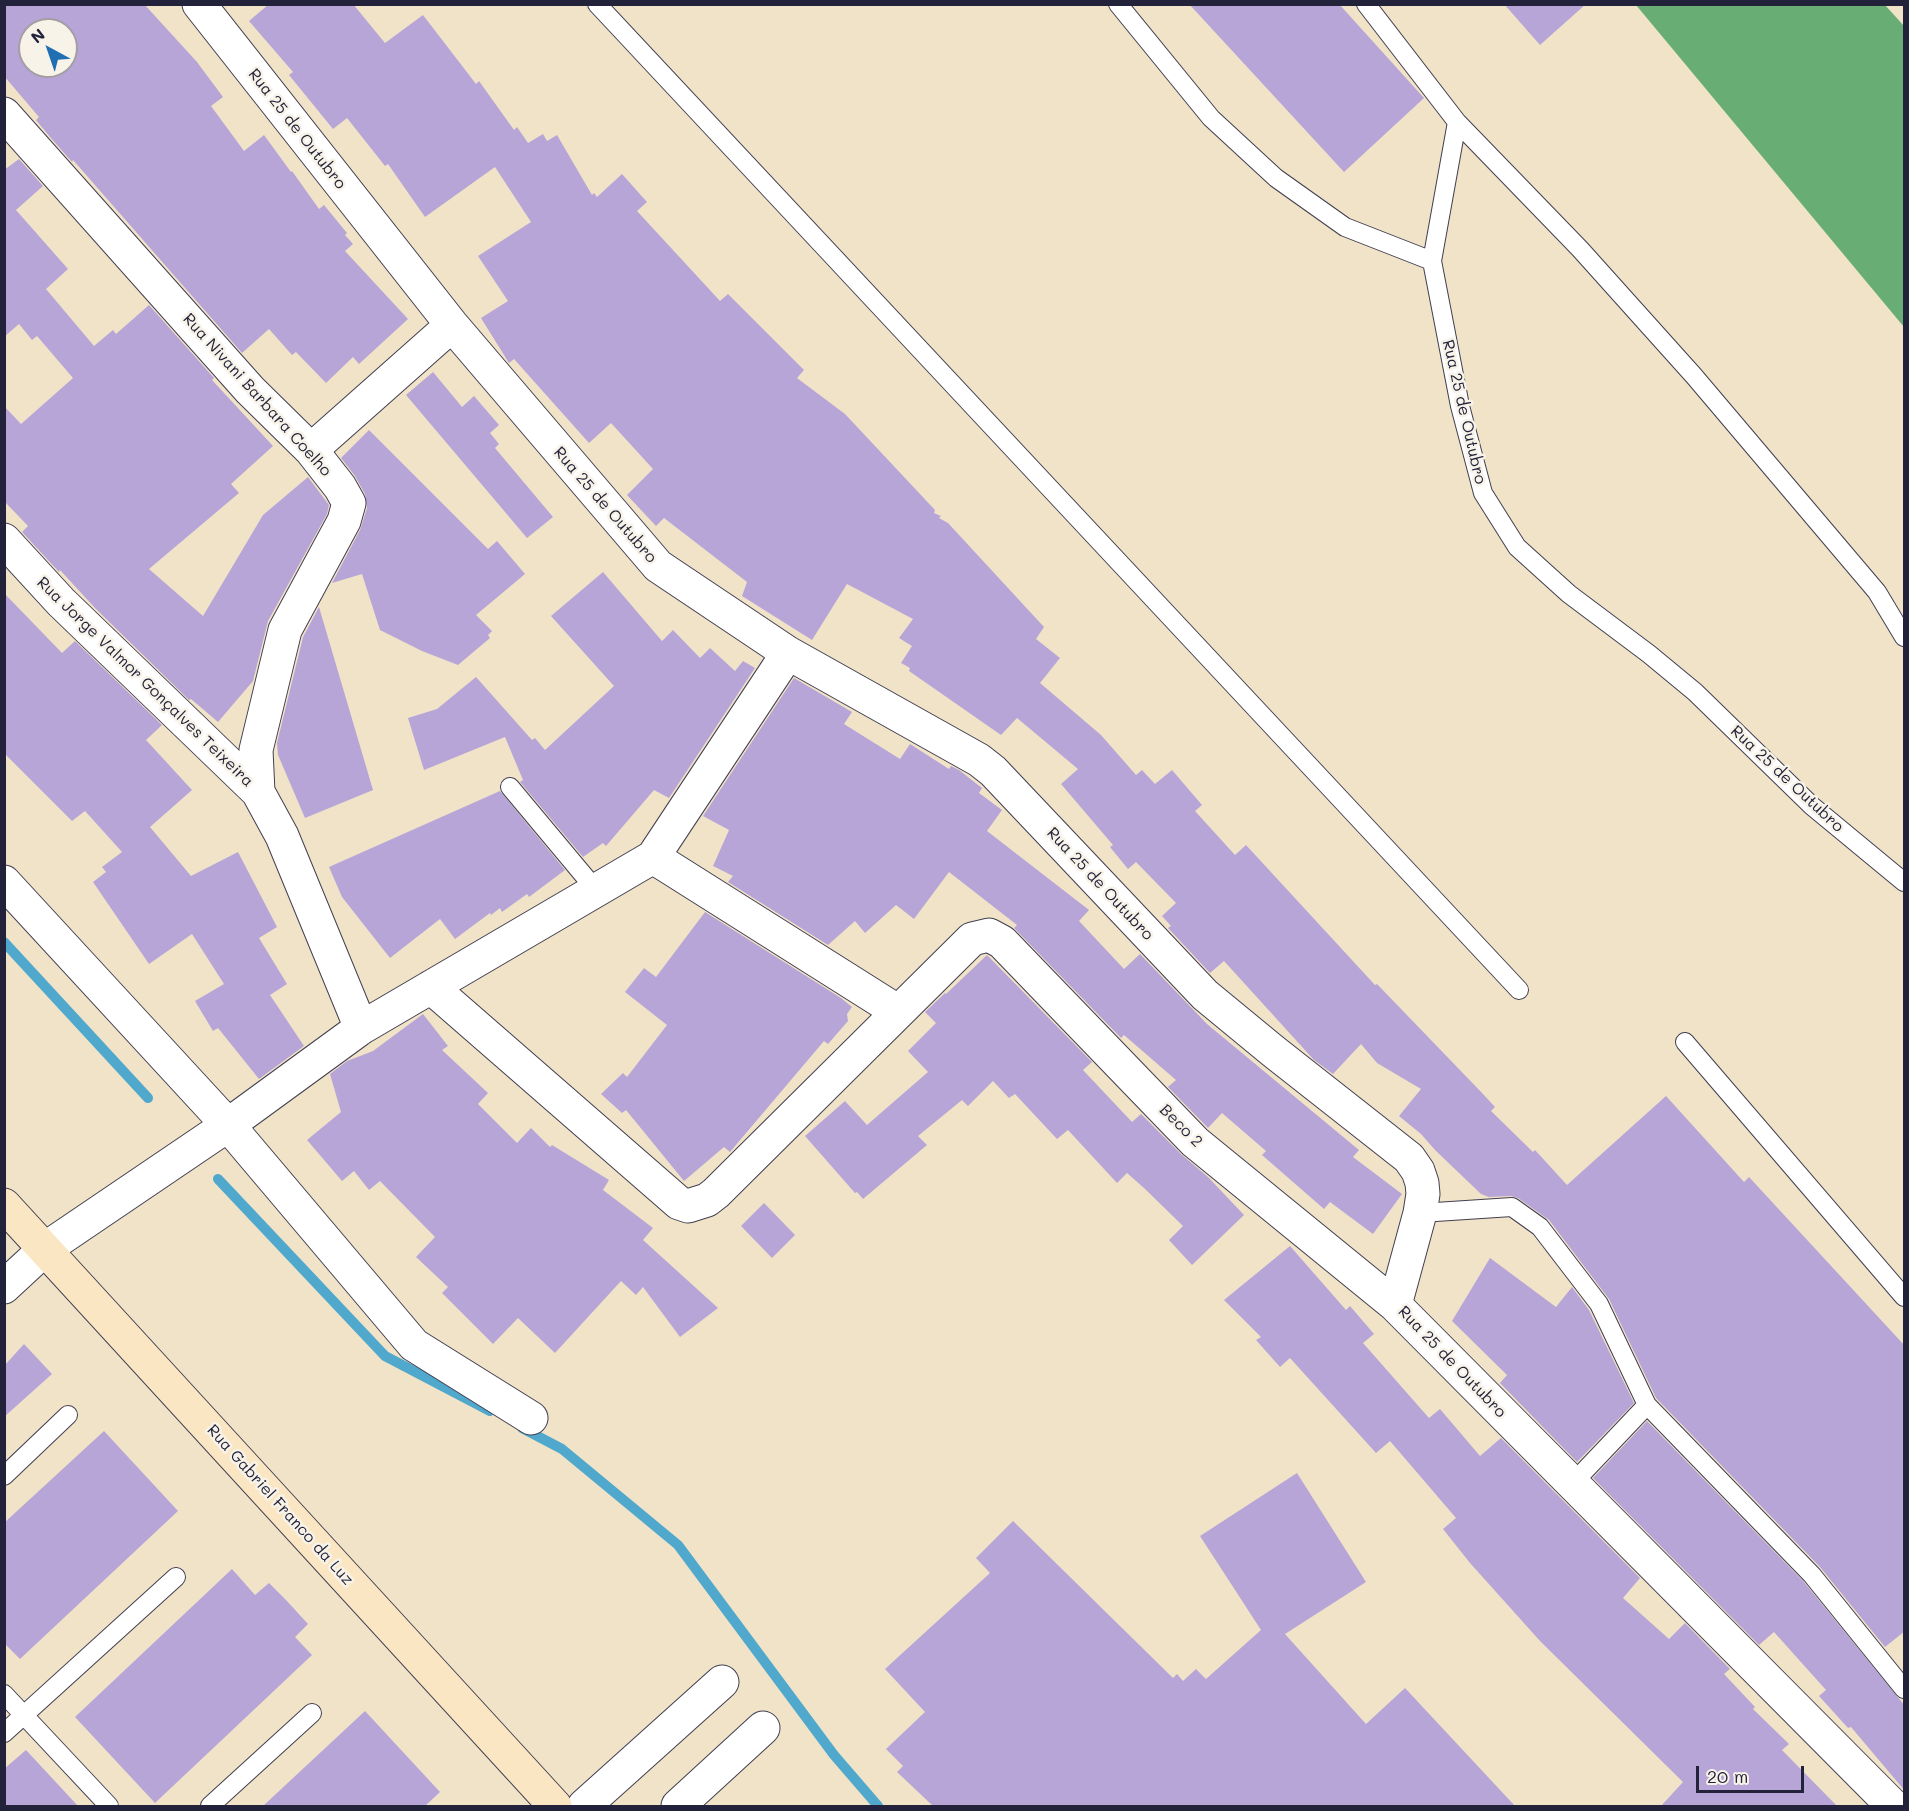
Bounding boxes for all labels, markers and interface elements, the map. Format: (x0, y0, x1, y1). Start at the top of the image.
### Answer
north arrow (18, 18, 78, 78)
text: N (26, 23, 49, 47)
street label: Rua 25 de Outubro (244, 65, 350, 193)
street label: Rua Nivani Barbara Coelho (179, 310, 335, 480)
street label: Rua 25 de Outubro (1438, 338, 1490, 486)
street label: Rua 25 de Outubro (549, 443, 661, 567)
street label: Rua Jorge Valmor Gonçalves Teixeira (33, 573, 257, 791)
street label: Rua 25 de Outubro (1726, 722, 1848, 836)
street label: Rua 25 de Outubro (1043, 823, 1157, 945)
street label: Beco 2 (1156, 1101, 1206, 1151)
street label: Rua 25 de Outubro (1394, 1302, 1510, 1422)
street label: Rua Gabriel Franco da Luz (203, 1421, 357, 1589)
scale bar (1699, 1754, 1807, 1792)
text: 20 m (1707, 1764, 1748, 1788)

